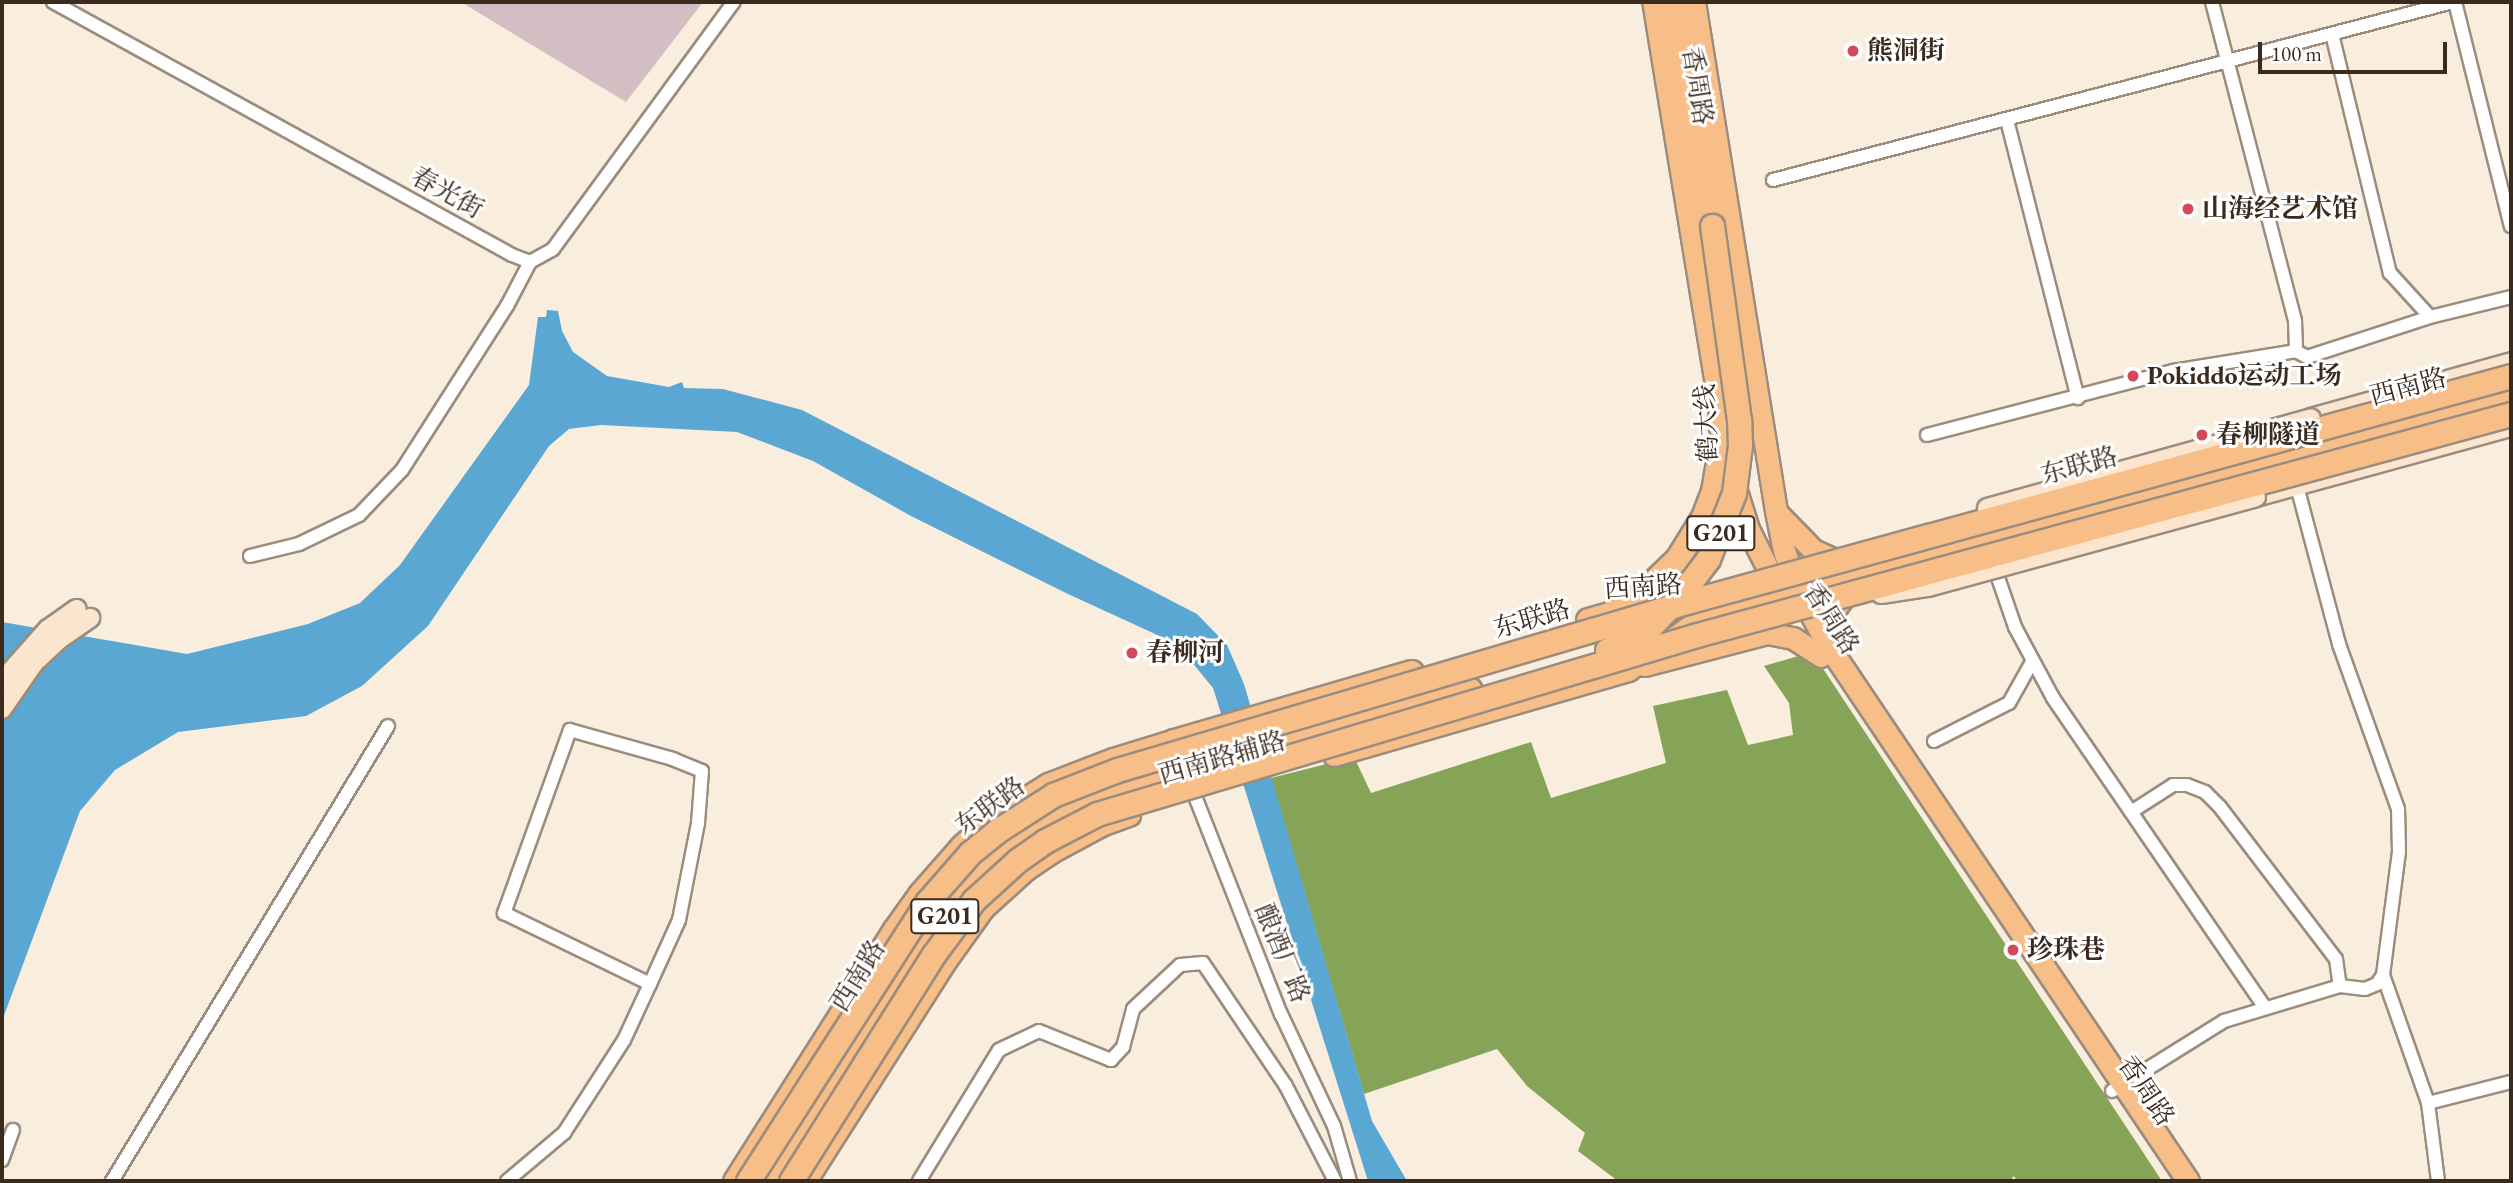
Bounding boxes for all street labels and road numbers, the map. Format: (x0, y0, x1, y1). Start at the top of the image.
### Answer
street label: 香周路 (1675, 45, 1719, 127)
street label: 春光街 (405, 160, 489, 226)
street label: 西南路 (2366, 362, 2450, 412)
street label: 鹤大线 (1689, 383, 1725, 463)
street label: 东联路 (2037, 441, 2121, 491)
road number: G201 (1686, 512, 1756, 554)
street label: 西南路 (1603, 569, 1683, 605)
street label: 香周路 (1797, 578, 1865, 660)
street label: 东联路 (1490, 593, 1574, 645)
street label: 西南路辅路 (1155, 725, 1289, 791)
street label: 东联路 (949, 770, 1031, 842)
road number: G201 (910, 896, 980, 936)
street label: 酿酒厂路 (1248, 899, 1316, 1007)
street label: 西南路 (824, 935, 892, 1017)
street label: 香周路 (2111, 1050, 2181, 1132)

